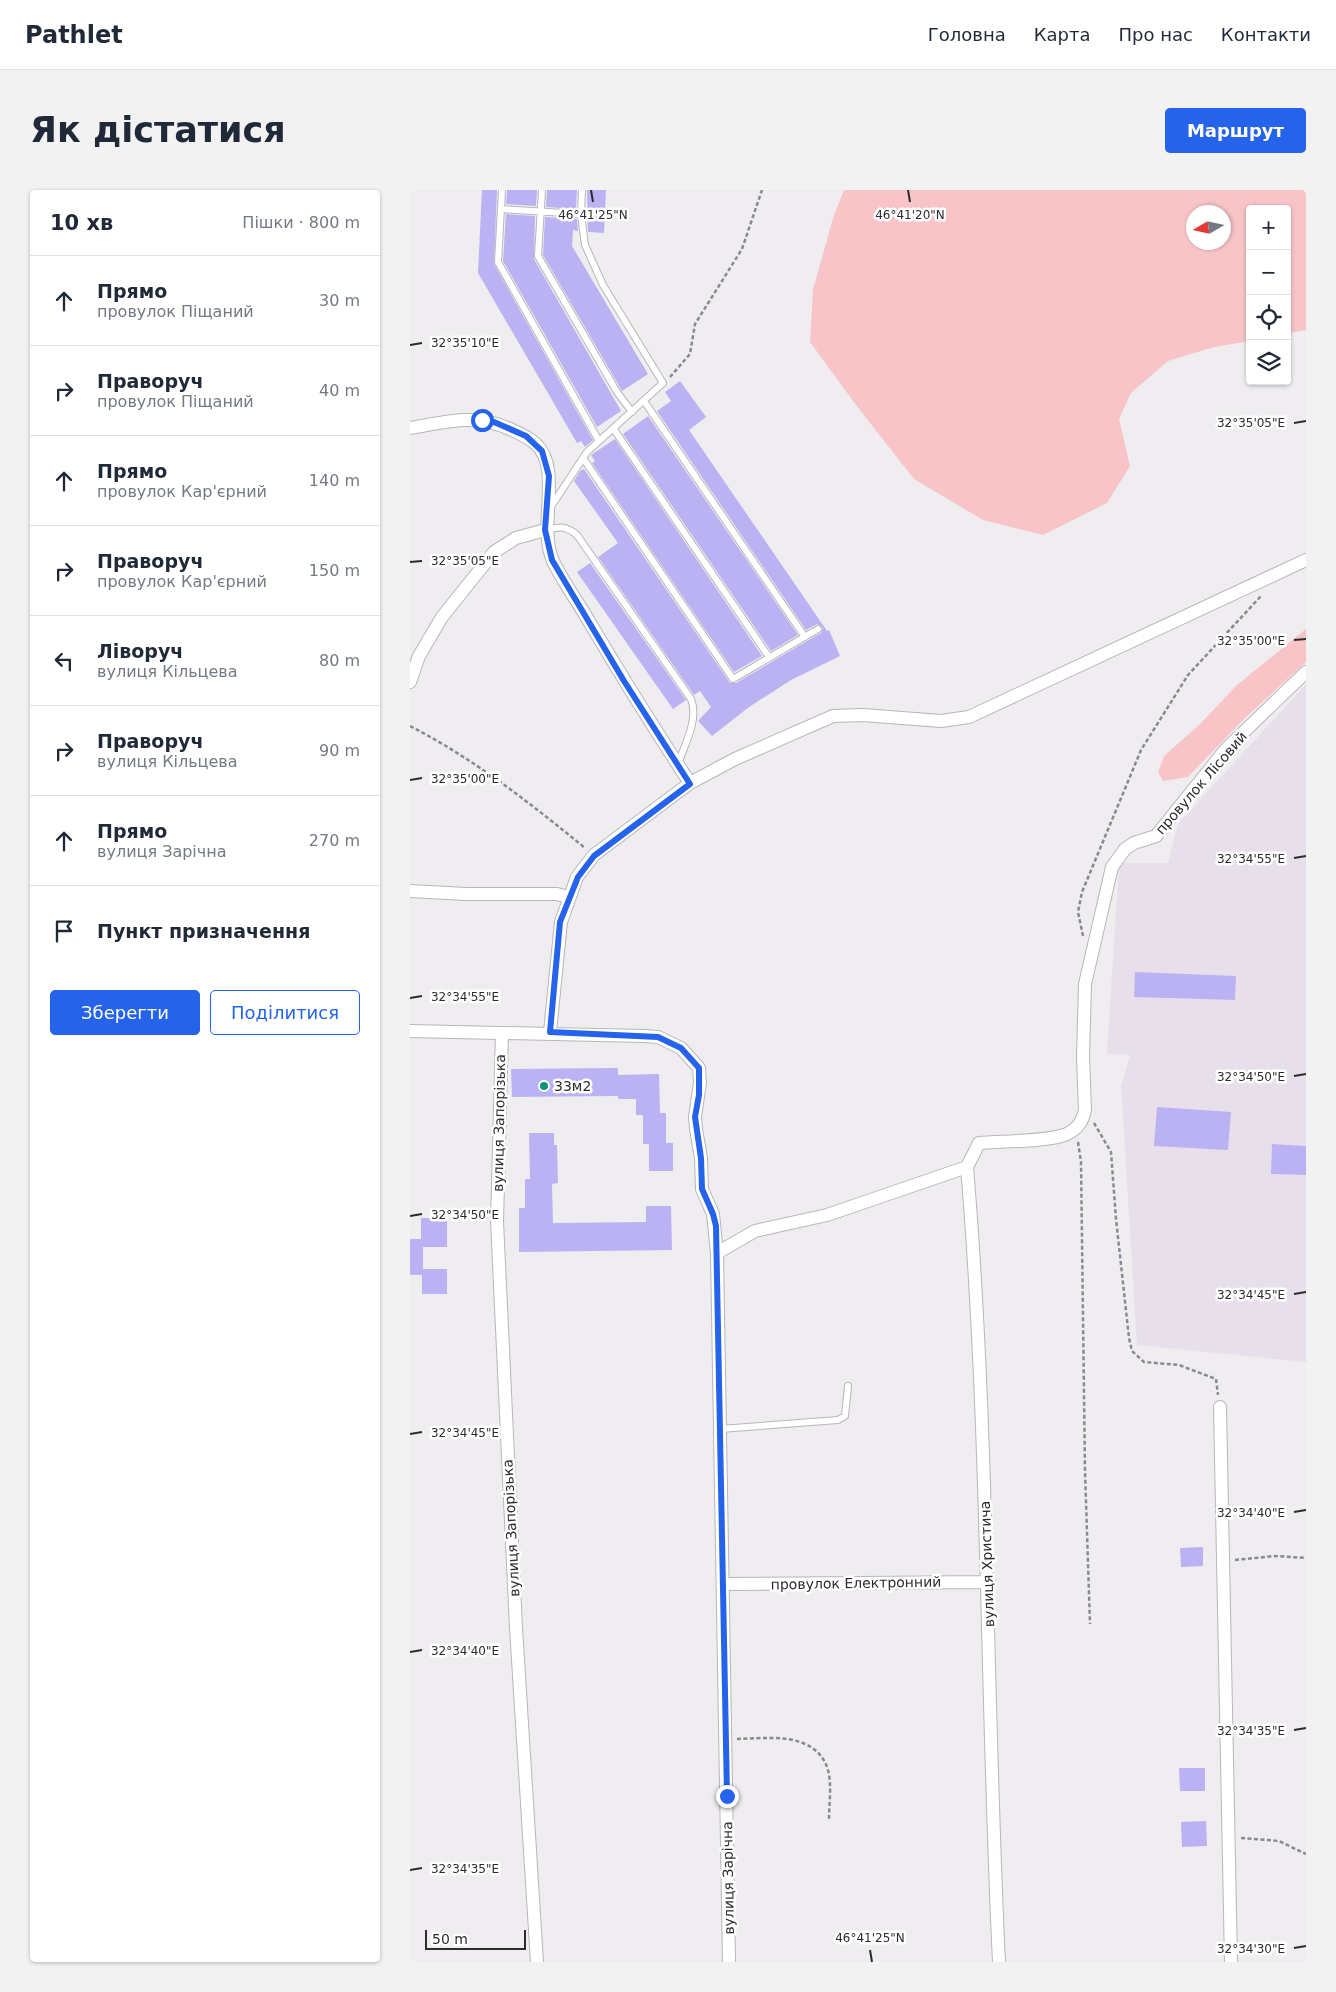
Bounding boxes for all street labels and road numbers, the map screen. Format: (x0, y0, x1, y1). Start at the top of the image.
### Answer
street label: провулок Лісовий (1152, 728, 1250, 838)
street label: вулиця Запорізька (490, 1054, 508, 1192)
street label: вулиця Запорізька (499, 1459, 523, 1597)
street label: вулиця Христича (977, 1501, 997, 1627)
street label: провулок Електронний (771, 1574, 941, 1592)
street label: вулиця Зарічна (719, 1821, 737, 1935)

